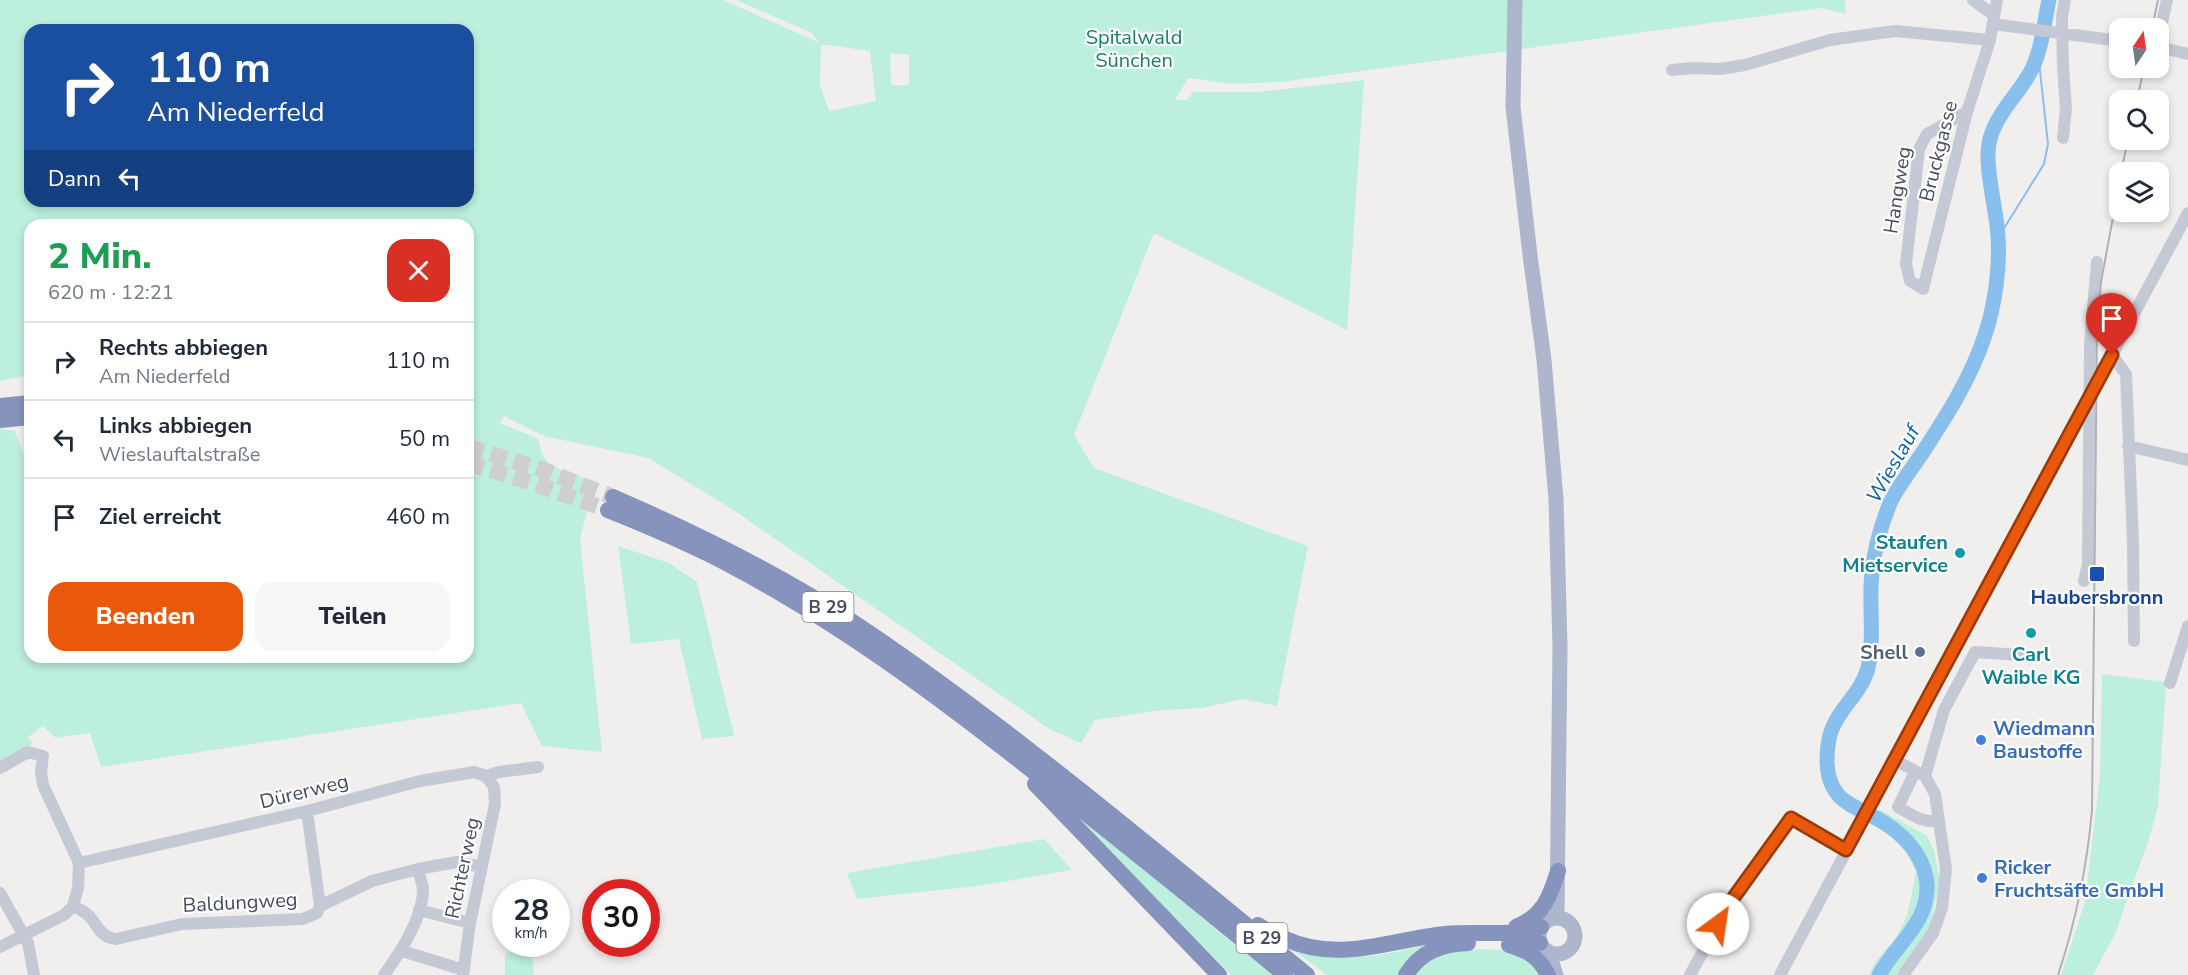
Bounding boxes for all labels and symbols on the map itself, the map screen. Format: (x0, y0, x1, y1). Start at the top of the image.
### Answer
north arrow (2109, 18, 2169, 78)
park label: Spitalwald Sünchen (1086, 24, 1182, 74)
street label: Bruckgasse (1913, 98, 1964, 204)
street label: Hangweg (1877, 145, 1918, 236)
pin (2086, 293, 2137, 355)
water label: Wieslauf (1860, 418, 1927, 508)
place label: Staufen Mietservice (1842, 529, 1948, 579)
marker: Staufen Mietservice (1953, 546, 1967, 560)
marker: Haubersbronn (2088, 565, 2106, 583)
place label: Haubersbronn (2031, 584, 2163, 611)
road number: B 29 (802, 592, 854, 622)
marker: Carl Waible KG (2024, 626, 2038, 640)
place label: Shell (1860, 639, 1909, 666)
place label: Carl Waible KG (1981, 641, 2081, 691)
marker: Shell (1913, 645, 1927, 659)
place label: Wiedmann Baustoffe (1993, 715, 2095, 765)
marker: Wiedmann Baustoffe (1974, 733, 1988, 747)
street label: Dürerweg (257, 767, 351, 816)
street label: Richterweg (439, 815, 486, 921)
place label: Ricker Fruchtsäfte GmbH (1994, 854, 2164, 904)
marker: Ricker Fruchtsäfte GmbH (1975, 871, 1989, 885)
speed limit sign: 30 (582, 879, 660, 957)
street label: Baldungweg (182, 886, 298, 919)
position arrow (1686, 892, 1750, 956)
road number: B 29 (1236, 923, 1288, 953)

